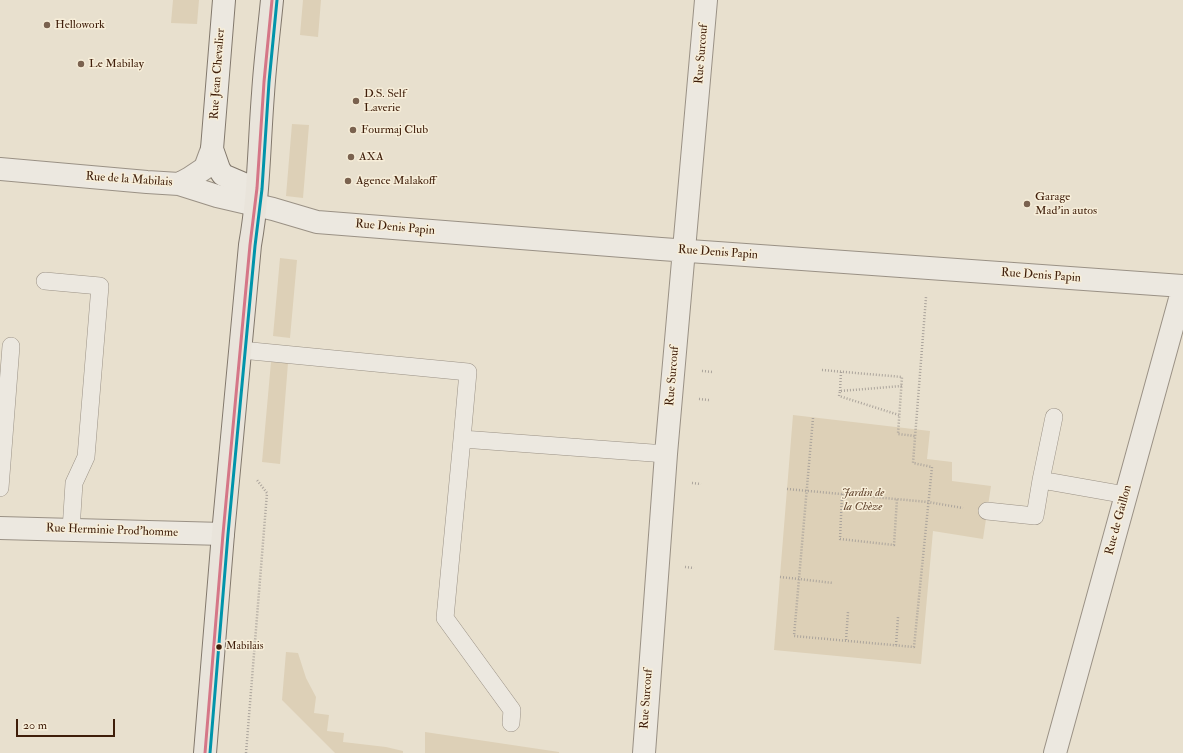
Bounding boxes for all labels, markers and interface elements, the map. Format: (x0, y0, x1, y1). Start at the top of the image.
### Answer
place label: Hellowork (55, 18, 105, 32)
marker: Hellowork (42, 20, 52, 30)
street label: Rue Surcouf (692, 23, 712, 85)
street label: Rue Jean Chevalier (208, 28, 228, 120)
place label: Le Mabilay (89, 57, 144, 71)
marker: Le Mabilay (76, 59, 86, 69)
place label: D.S. Self Laverie (364, 87, 406, 115)
marker: D.S. Self Laverie (351, 96, 361, 106)
place label: Fourmaj Club (361, 123, 428, 137)
marker: Fourmaj Club (348, 125, 358, 135)
place label: AXA (359, 150, 384, 164)
marker: AXA (346, 152, 356, 162)
street label: Rue de la Mabilais (85, 170, 173, 190)
place label: Agence Malakoff (356, 174, 436, 188)
marker: Agence Malakoff (343, 176, 353, 186)
place label: Garage Mad'in autos (1035, 190, 1097, 218)
marker: Garage Mad'in autos (1022, 199, 1032, 209)
street label: Rue Denis Papin (354, 217, 436, 239)
street label: Rue Denis Papin (678, 243, 758, 263)
street label: Rue Denis Papin (1001, 266, 1081, 286)
street label: Rue Surcouf (663, 345, 683, 407)
street label: Rue de Gaillon (1103, 483, 1135, 557)
park label: Jardin de la Chèze (842, 486, 884, 514)
street label: Rue Herminie Prod'homme (46, 521, 178, 541)
place label: Mabilais (226, 640, 263, 654)
marker: Mabilais (214, 642, 224, 652)
street label: Rue Surcouf (638, 668, 656, 730)
scale bar (18, 711, 117, 737)
text: 20 m (23, 718, 47, 733)

